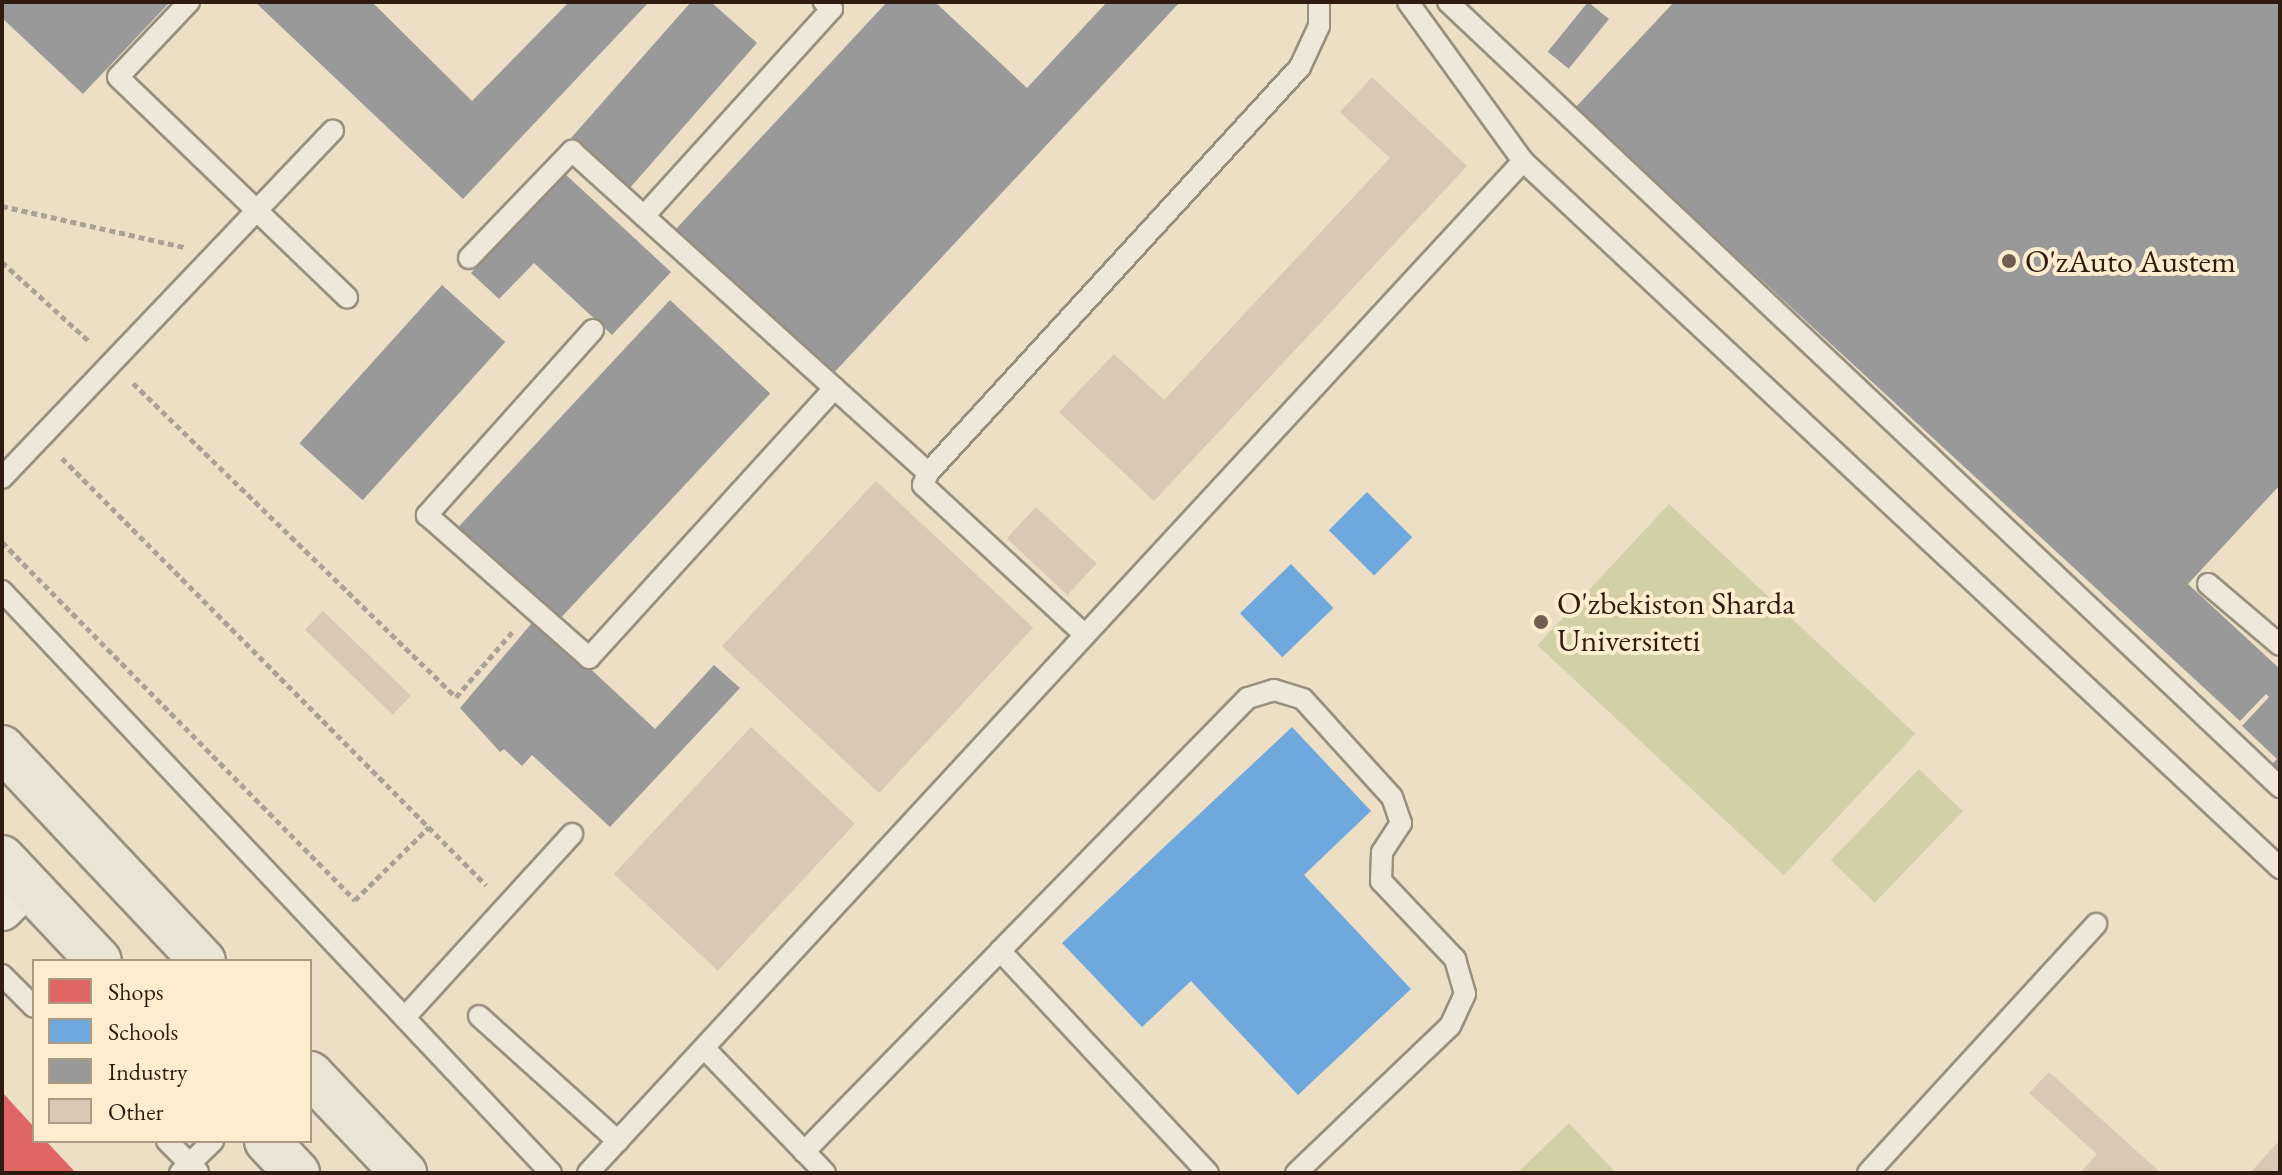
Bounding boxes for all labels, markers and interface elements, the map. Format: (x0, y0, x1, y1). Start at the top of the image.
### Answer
place label: O'zAuto Austem (2025, 242, 2236, 280)
marker: O'zAuto Austem (2000, 252, 2018, 270)
place label: O'zbekiston Sharda Universiteti (1557, 585, 1795, 660)
marker: O'zbekiston Sharda Universiteti (1532, 613, 1550, 631)
legend (32, 959, 312, 1143)
text: Shops (108, 976, 164, 1007)
text: Schools (108, 1016, 178, 1047)
text: Industry (108, 1056, 187, 1087)
text: Other (108, 1096, 164, 1127)

